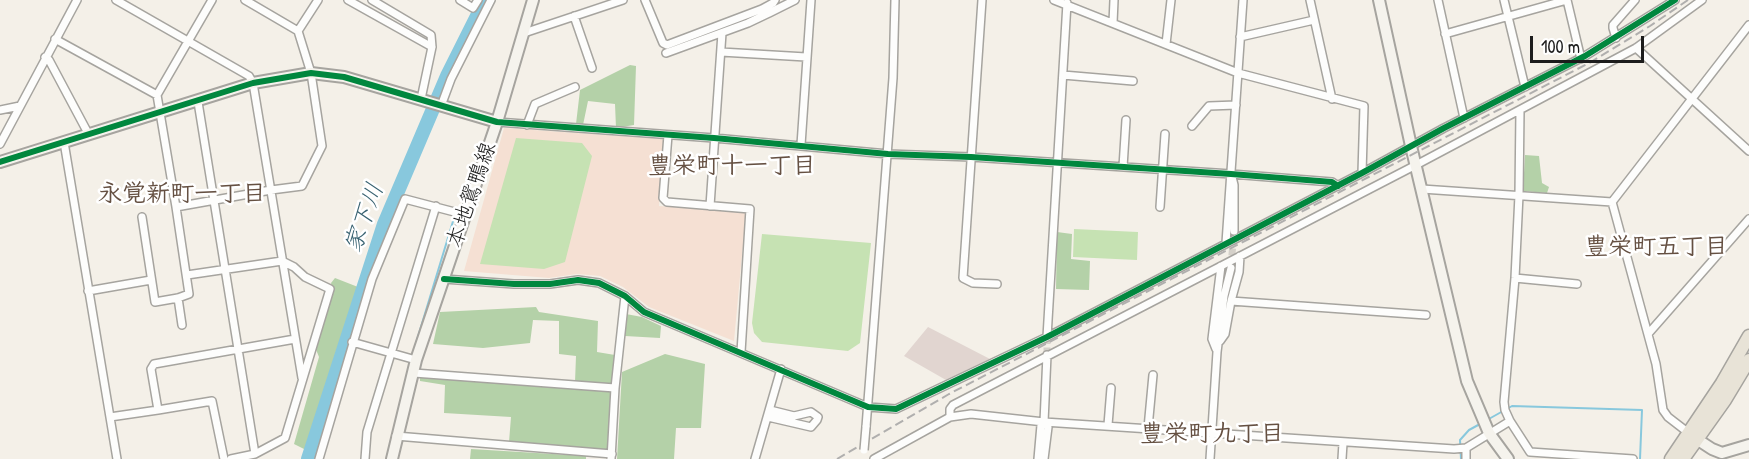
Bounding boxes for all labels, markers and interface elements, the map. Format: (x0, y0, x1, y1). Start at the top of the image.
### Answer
scale bar (1533, 24, 1647, 62)
text: 100 m (1541, 34, 1580, 59)
street label: 本地鴛鴨線 (442, 139, 502, 251)
district label: 豊栄町十一丁目 (648, 153, 816, 181)
water label: 家下川 (339, 179, 391, 257)
district label: 永覚新町一丁目 (98, 181, 266, 209)
district label: 豊栄町五丁目 (1584, 234, 1728, 262)
district label: 豊栄町九丁目 (1140, 421, 1284, 449)

